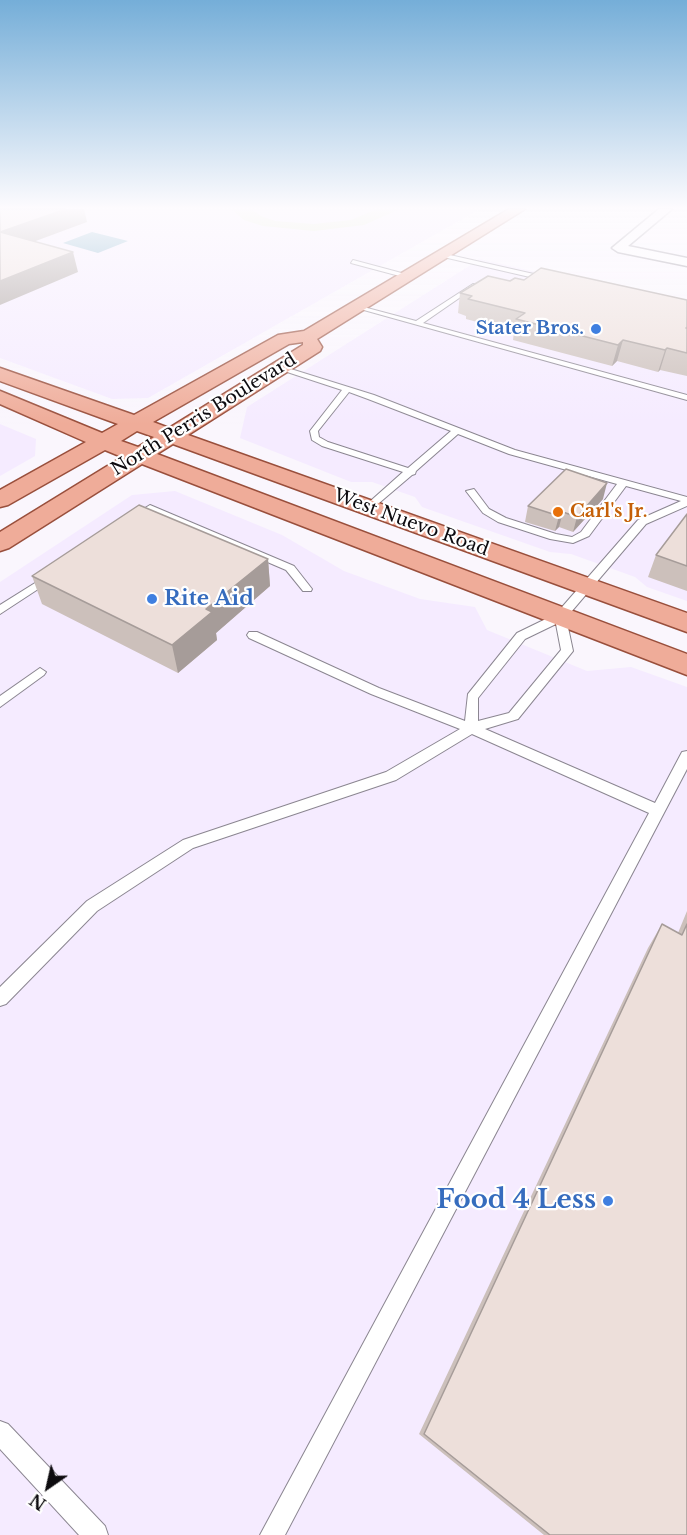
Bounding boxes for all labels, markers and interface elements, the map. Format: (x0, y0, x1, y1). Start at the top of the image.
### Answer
place label: Stater Bros. (476, 318, 584, 340)
marker: Stater Bros. (589, 322, 603, 336)
street label: North Perris Boulevard (108, 349, 300, 481)
street label: West Nuevo Road (330, 485, 492, 561)
place label: Carl's Jr. (570, 501, 647, 523)
marker: Carl's Jr. (551, 505, 565, 519)
place label: Rite Aid (164, 586, 254, 612)
marker: Rite Aid (145, 592, 159, 606)
place label: Food 4 Less (437, 1185, 596, 1217)
marker: Food 4 Less (601, 1194, 615, 1208)
north arrow (18, 1457, 78, 1517)
text: N (26, 1489, 50, 1514)

